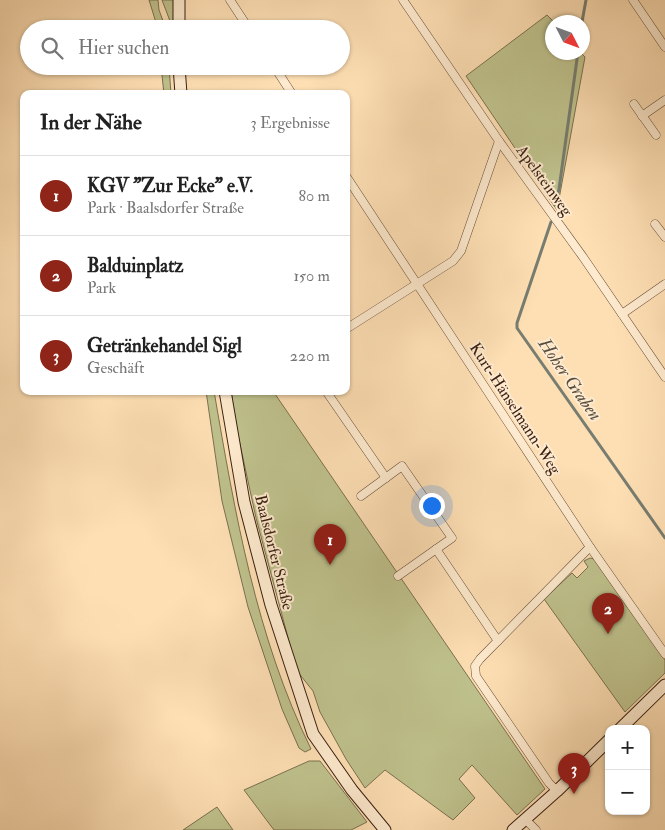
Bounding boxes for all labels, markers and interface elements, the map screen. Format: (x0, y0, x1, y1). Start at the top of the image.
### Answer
north arrow (545, 15, 590, 60)
search box (20, 20, 350, 75)
icon: search (38, 34, 66, 62)
text: Hier suchen (78, 36, 169, 60)
text: In der Nähe (40, 109, 142, 136)
text: 3 Ergebnisse (250, 113, 330, 133)
street label: Apelsteinweg (510, 140, 577, 222)
text: KGV "Zur Ecke" e.V. (87, 174, 253, 198)
text: 1 (53, 186, 59, 206)
text: 80 m (299, 186, 330, 206)
text: Park · Baalsdorfer Straße (87, 198, 244, 218)
text: Balduinplatz (87, 254, 184, 278)
text: 2 (52, 266, 60, 286)
text: 150 m (293, 266, 330, 286)
text: Park (87, 278, 116, 298)
water label: Hoher Graben (532, 333, 606, 425)
text: Getränkehandel Sigl (87, 334, 242, 358)
street label: Kurt-Hänselmann-Weg (465, 339, 566, 479)
text: 3 (53, 346, 59, 366)
text: 220 m (290, 346, 330, 366)
text: Geschäft (87, 358, 144, 378)
street label: Baalsdorfer Straße (250, 493, 298, 612)
your location (419, 493, 445, 519)
pin: 1 (314, 524, 346, 565)
pin: 2 (592, 593, 624, 634)
map controls (605, 725, 650, 815)
button: + (605, 725, 650, 770)
pin: 3 (558, 753, 590, 794)
button: − (605, 770, 650, 815)

